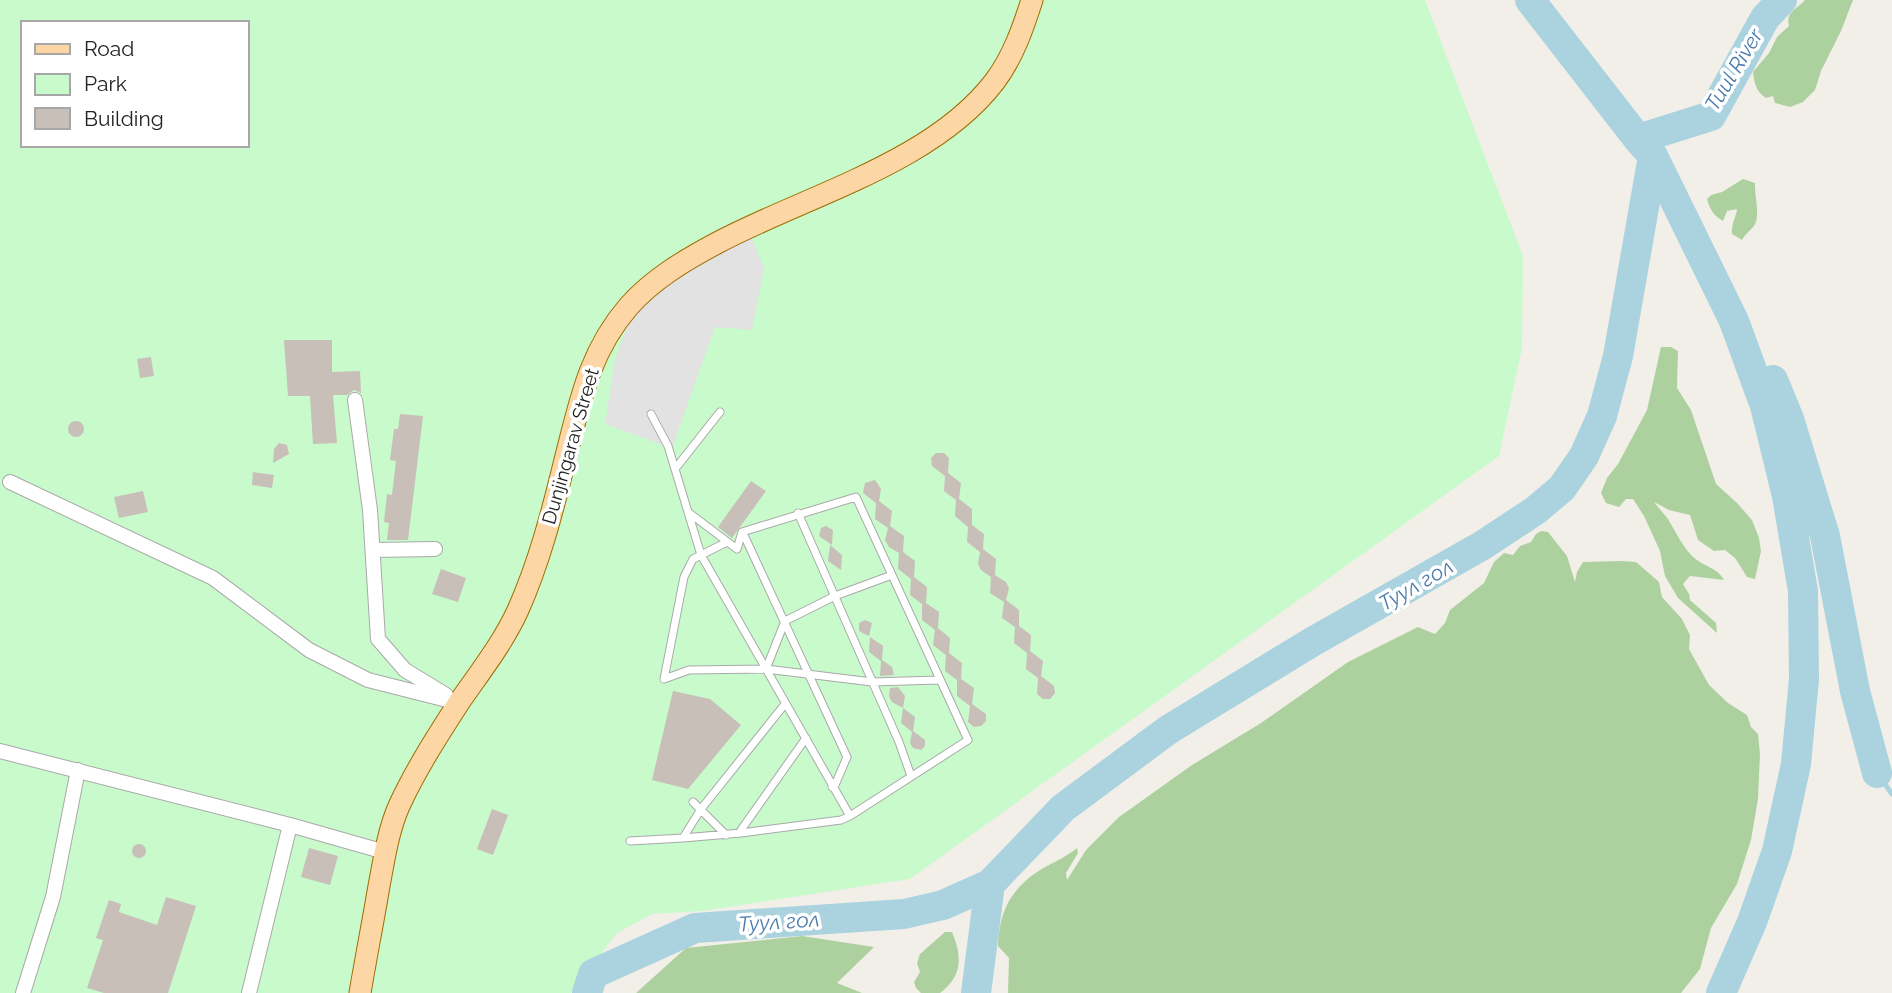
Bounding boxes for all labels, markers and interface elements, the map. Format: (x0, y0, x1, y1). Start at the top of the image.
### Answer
legend (21, 21, 248, 147)
water label: Tuul River (1699, 24, 1768, 115)
text: Road (84, 36, 134, 61)
text: Park (84, 71, 127, 96)
text: Building (84, 106, 164, 131)
street label: Dunjingarav Street (537, 365, 603, 527)
water label: Туул гол (1374, 553, 1457, 616)
water label: Туул гол (737, 906, 821, 937)

